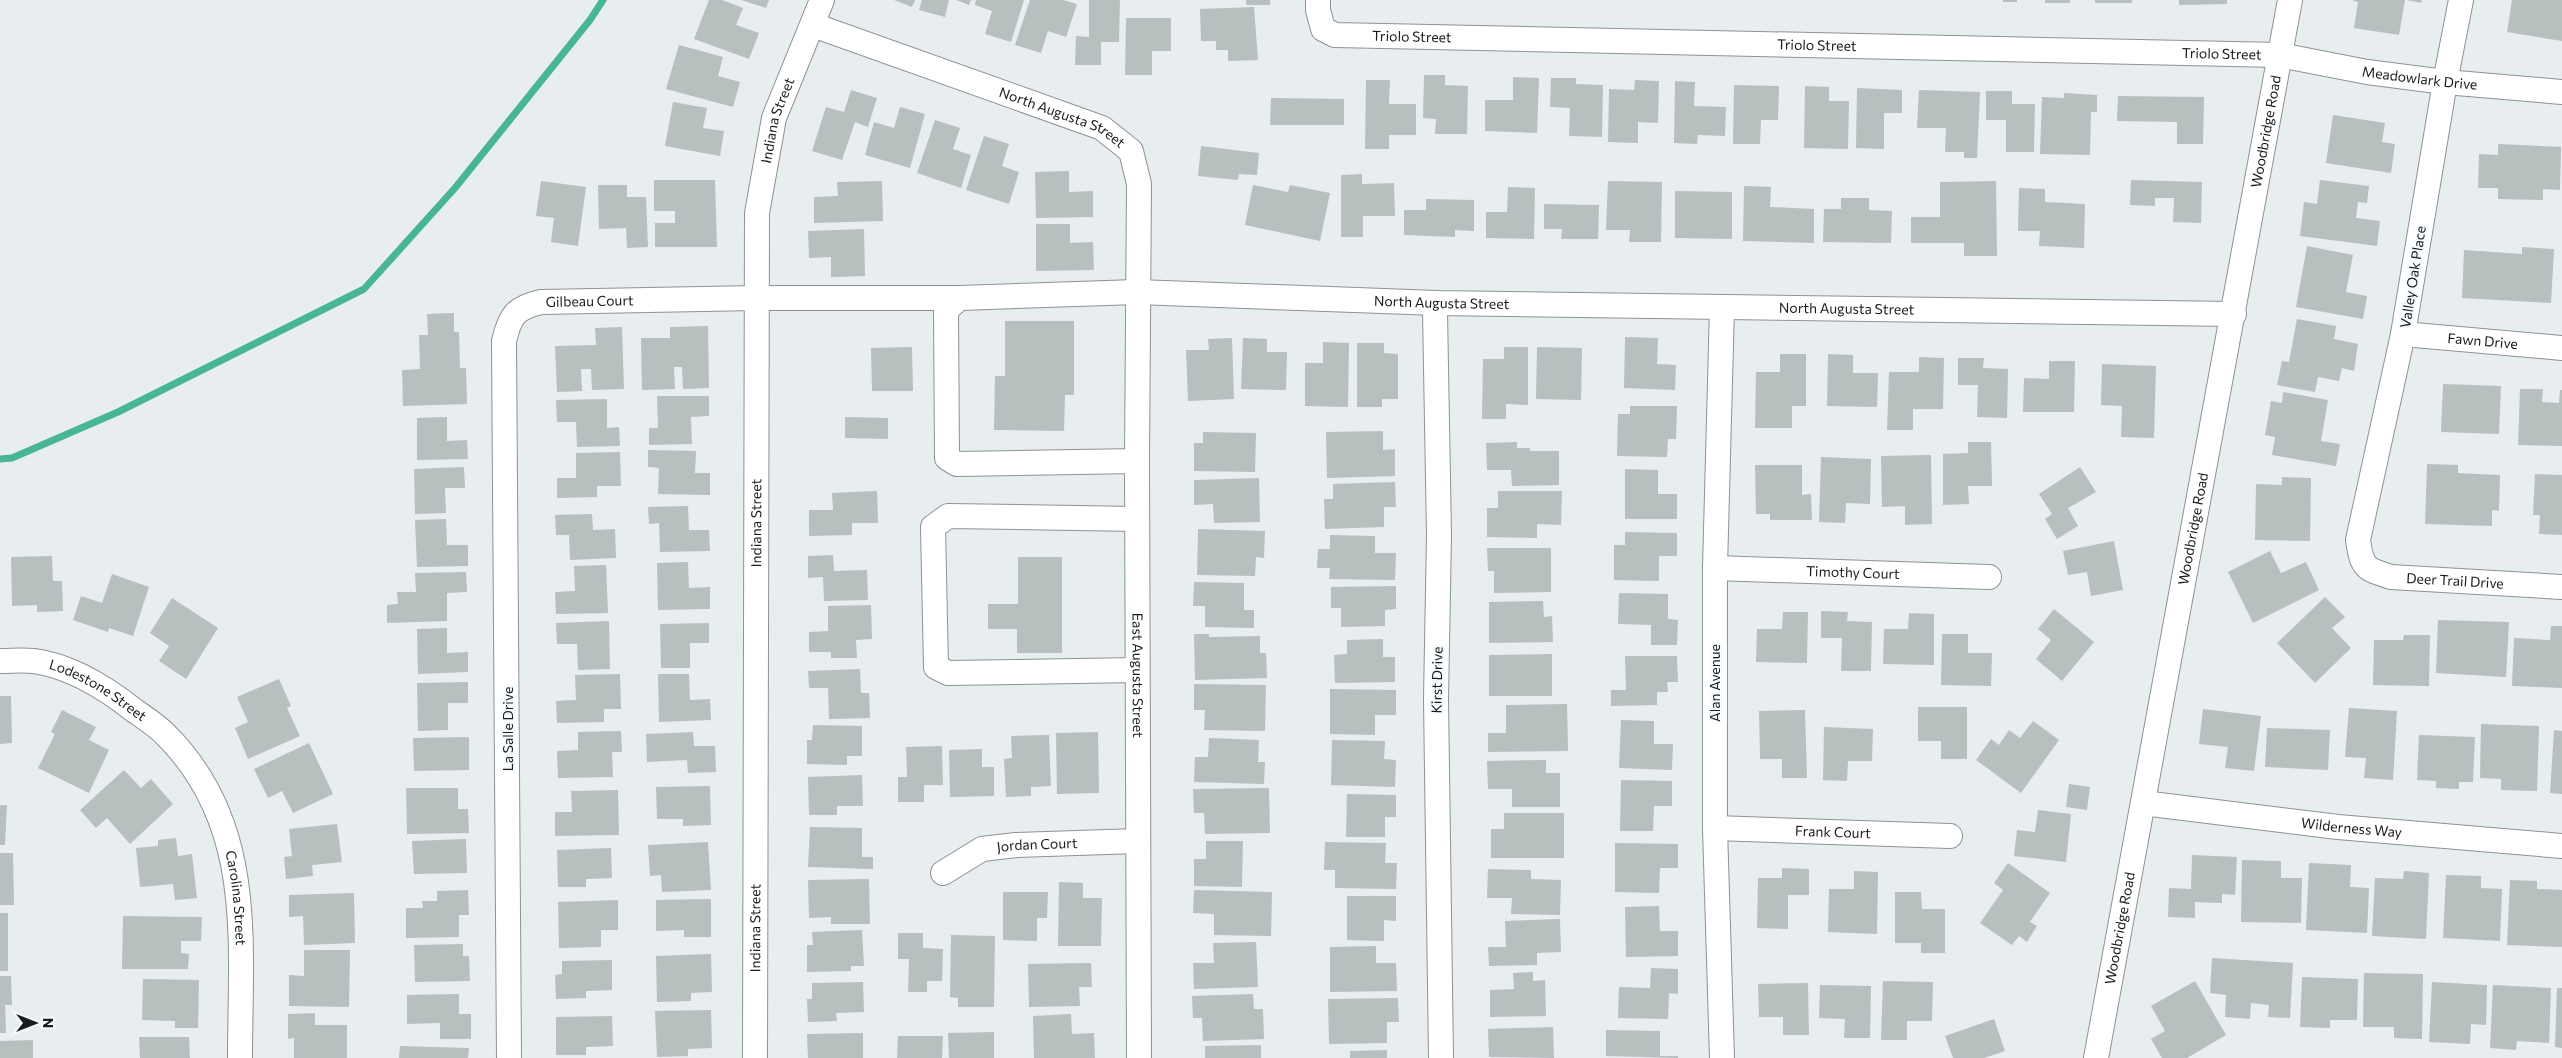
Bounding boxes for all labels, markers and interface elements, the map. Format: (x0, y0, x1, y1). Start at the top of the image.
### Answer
street label: Triolo Street (1372, 27, 1452, 45)
street label: Triolo Street (1777, 35, 1857, 54)
street label: Triolo Street (2182, 44, 2262, 63)
street label: Meadowlark Drive (2361, 62, 2478, 93)
street label: Woodbridge Road (2247, 74, 2284, 189)
street label: Indiana Street (757, 75, 798, 165)
street label: North Augusta Street (997, 83, 1129, 151)
street label: Valley Oak Place (2396, 225, 2429, 329)
street label: Gilbeau Court (545, 291, 634, 310)
street label: North Augusta Street (1374, 292, 1510, 312)
street label: North Augusta Street (1779, 299, 1915, 318)
street label: Fawn Drive (2447, 329, 2519, 352)
street label: Woodbridge Road (2174, 471, 2211, 586)
street label: Indiana Street (747, 478, 764, 567)
street label: Timothy Court (1806, 562, 1900, 582)
street label: Deer Trail Drive (2406, 569, 2504, 592)
street label: East Augusta Street (1130, 613, 1147, 738)
street label: Alan Avenue (1706, 644, 1723, 722)
street label: Kirst Drive (1427, 646, 1446, 714)
street label: Lodestone Street (47, 655, 150, 724)
street label: La Salle Drive (499, 687, 516, 771)
street label: Wilderness Way (2300, 814, 2403, 840)
street label: Frank Court (1795, 822, 1871, 841)
street label: Jordan Court (996, 834, 1078, 855)
street label: Carolina Street (222, 849, 250, 946)
street label: Woodbridge Road (2101, 870, 2138, 986)
street label: Indiana Street (746, 883, 763, 972)
north arrow (10, 998, 60, 1048)
text: N (40, 1018, 57, 1028)

